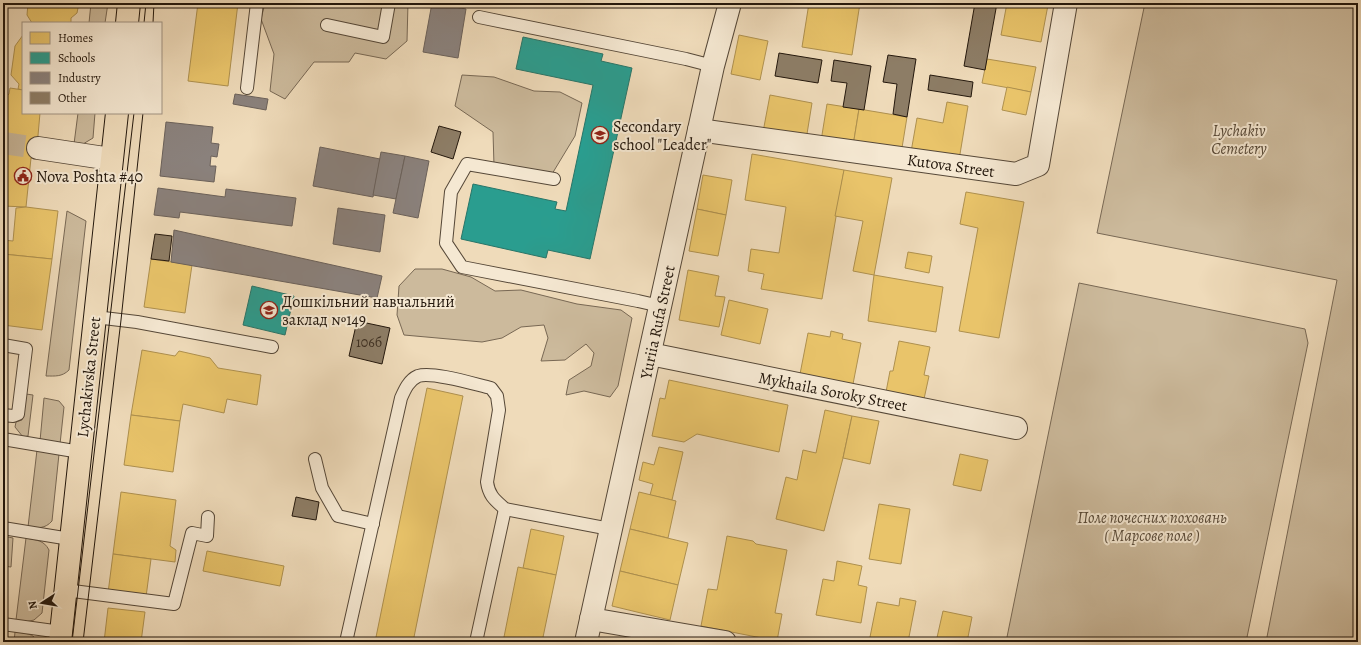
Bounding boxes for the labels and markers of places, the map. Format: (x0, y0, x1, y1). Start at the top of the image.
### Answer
place label: Secondary school "Leader" (613, 116, 712, 156)
school or university icon: Secondary school "Leader" (590, 125, 610, 145)
public building icon: Nova Poshta #40 (13, 166, 33, 186)
place label: Nova Poshta #40 (36, 166, 143, 188)
place label: Дошкільний навчальний заклад №149 (282, 291, 455, 331)
school or university icon: Дошкільний навчальний заклад №149 (259, 300, 279, 320)

